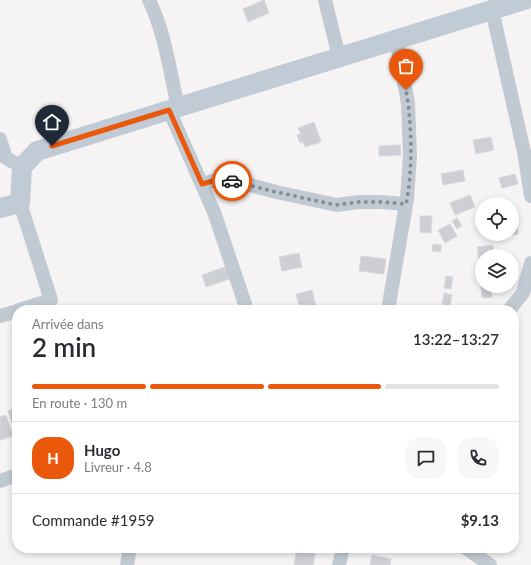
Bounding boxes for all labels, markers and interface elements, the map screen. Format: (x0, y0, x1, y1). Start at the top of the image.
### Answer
pin (389, 49, 423, 90)
icon: bag (395, 55, 417, 77)
pin (35, 105, 69, 146)
icon: home (41, 111, 63, 133)
courier (212, 161, 252, 201)
icon: car (221, 170, 243, 192)
map controls (475, 197, 519, 293)
button: locate (475, 197, 519, 241)
button: layers (475, 249, 519, 293)
text: Arrivée dans (32, 316, 104, 332)
text: 13:22–13:27 (413, 330, 499, 348)
text: 2 min (32, 331, 96, 363)
text: En route · 130 m (32, 395, 127, 411)
button: chat (405, 437, 447, 479)
button: phone (457, 437, 499, 479)
text: Hugo (84, 441, 120, 459)
text: H (47, 449, 59, 467)
text: Livreur · 4.8 (84, 459, 152, 475)
text: Commande #1959 (32, 511, 155, 529)
text: $9.13 (461, 511, 499, 529)

